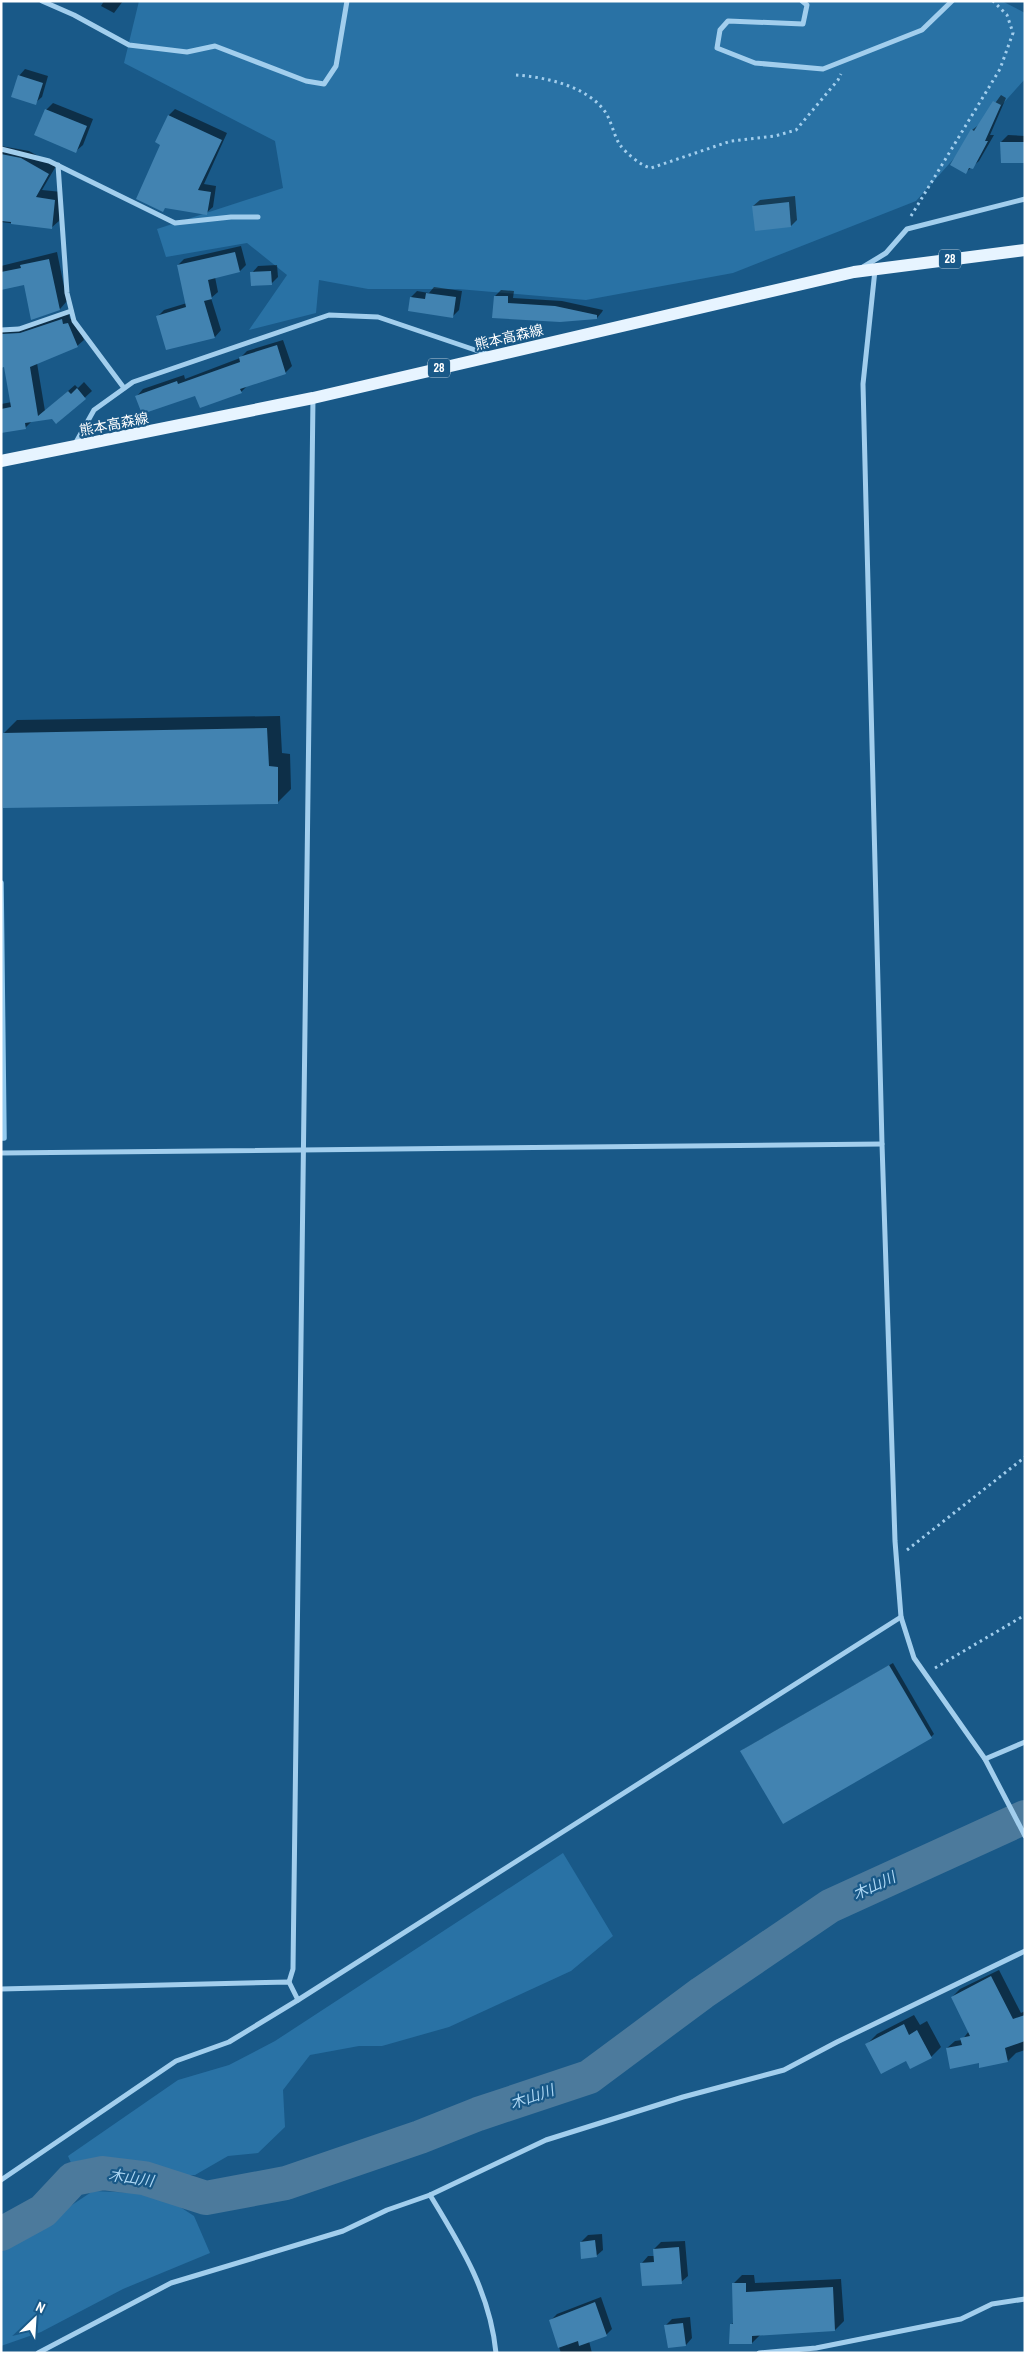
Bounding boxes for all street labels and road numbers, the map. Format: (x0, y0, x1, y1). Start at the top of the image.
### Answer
road number: 28 (939, 250, 961, 268)
street label: 熊本高森線 (473, 320, 545, 354)
road number: 28 (428, 358, 450, 378)
street label: 熊本高森線 (78, 408, 150, 440)

